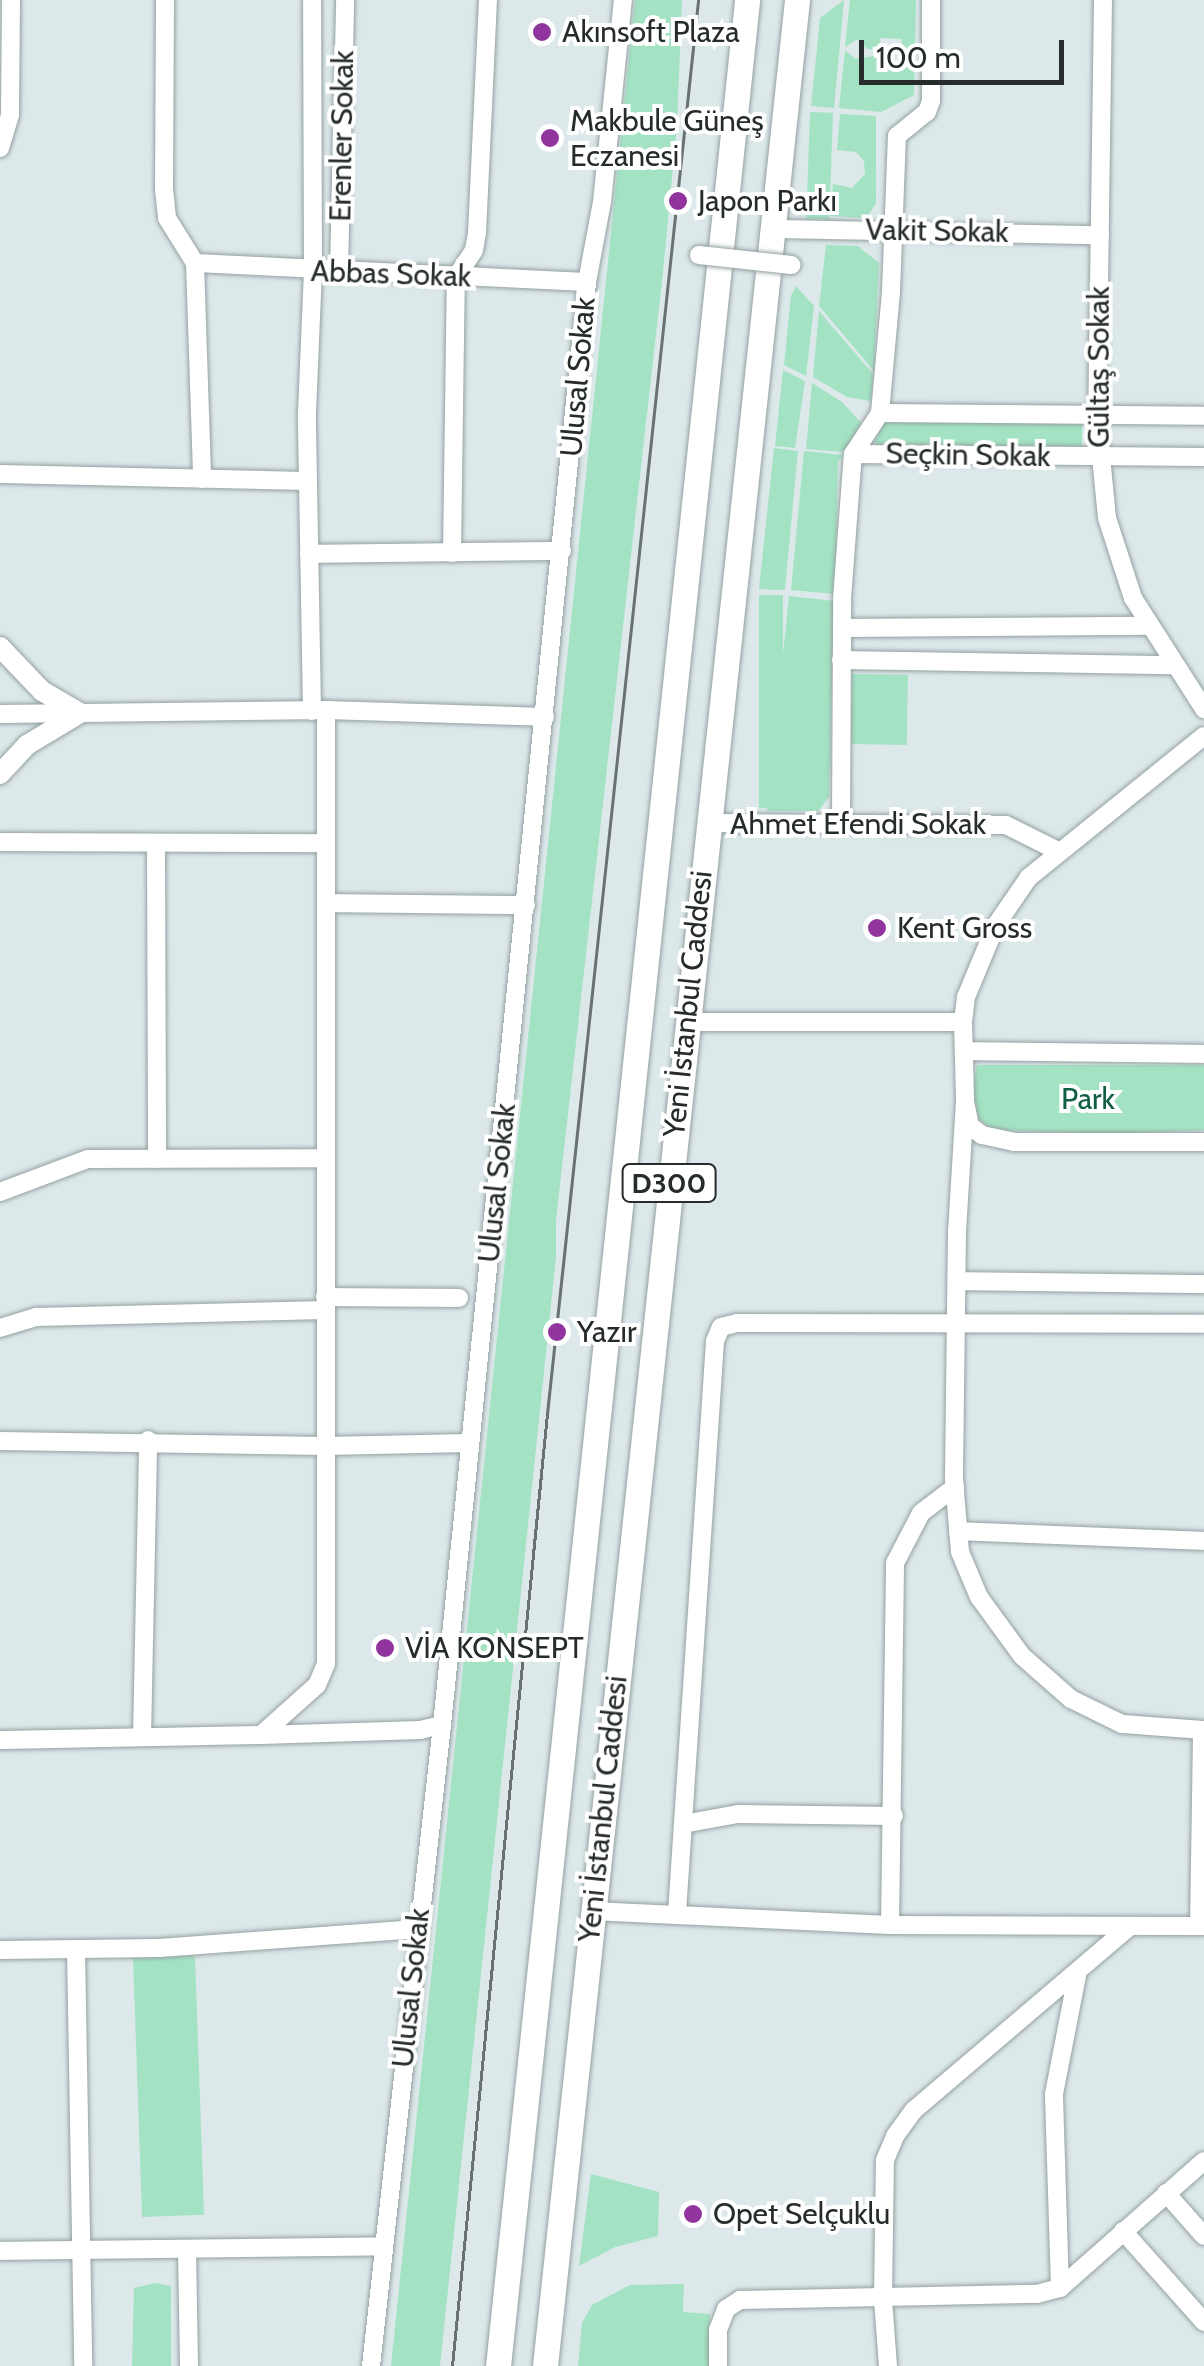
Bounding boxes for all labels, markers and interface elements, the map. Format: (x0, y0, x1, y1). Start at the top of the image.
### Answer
place label: Akınsoft Plaza (562, 14, 740, 50)
scale bar (864, 20, 1069, 82)
marker: Akınsoft Plaza (531, 21, 553, 43)
text: 100 m (876, 39, 961, 76)
street label: Erenler Sokak (323, 50, 361, 222)
place label: Makbule Güneş Eczanesi (570, 103, 764, 174)
marker: Makbule Güneş Eczanesi (539, 127, 561, 149)
place label: Japon Parkı (698, 183, 837, 219)
marker: Japon Parkı (667, 190, 689, 212)
street label: Vakit Sokak (865, 212, 1009, 250)
street label: Abbas Sokak (310, 253, 472, 295)
street label: Gültaş Sokak (1081, 286, 1117, 448)
street label: Ulusal Sokak (553, 296, 603, 458)
street label: Seçkin Sokak (885, 436, 1051, 474)
street label: Ahmet Efendi Sokak (730, 806, 986, 842)
street label: Yeni İstanbul Caddesi (656, 869, 720, 1139)
place label: Kent Gross (897, 910, 1032, 946)
marker: Kent Gross (866, 917, 888, 939)
park label: Park (1061, 1081, 1115, 1117)
street label: Ulusal Sokak (471, 1102, 523, 1264)
road number: D300 (622, 1160, 716, 1206)
place label: Yazır (577, 1314, 636, 1350)
marker: Yazır (546, 1321, 568, 1343)
place label: VİA KONSEPT (405, 1630, 584, 1666)
marker: VİA KONSEPT (374, 1637, 396, 1659)
street label: Yeni İstanbul Caddesi (571, 1674, 635, 1944)
street label: Ulusal Sokak (385, 1907, 437, 2069)
place label: Opet Selçuklu (713, 2196, 890, 2232)
marker: Opet Selçuklu (682, 2203, 704, 2225)

